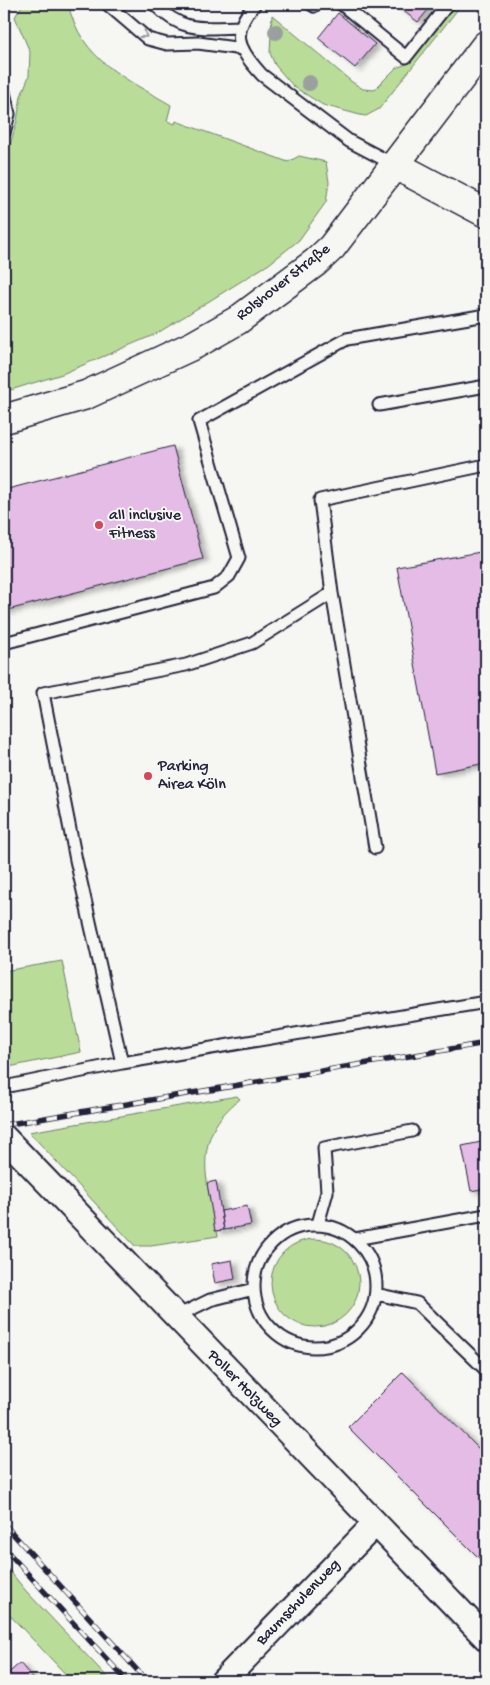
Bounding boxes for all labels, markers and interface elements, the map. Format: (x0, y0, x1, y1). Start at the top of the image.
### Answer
one-way arrow (138, 29, 148, 38)
street label: Rolshover Straße (233, 240, 335, 326)
place label: all inclusive Fitness (108, 507, 182, 544)
marker: all inclusive Fitness (93, 519, 105, 531)
place label: Parking Airea Köln (157, 758, 226, 795)
marker: Parking Airea Köln (142, 770, 154, 782)
street label: Poller Holzweg (202, 1346, 285, 1431)
street label: Baumschulenweg (252, 1556, 345, 1651)

